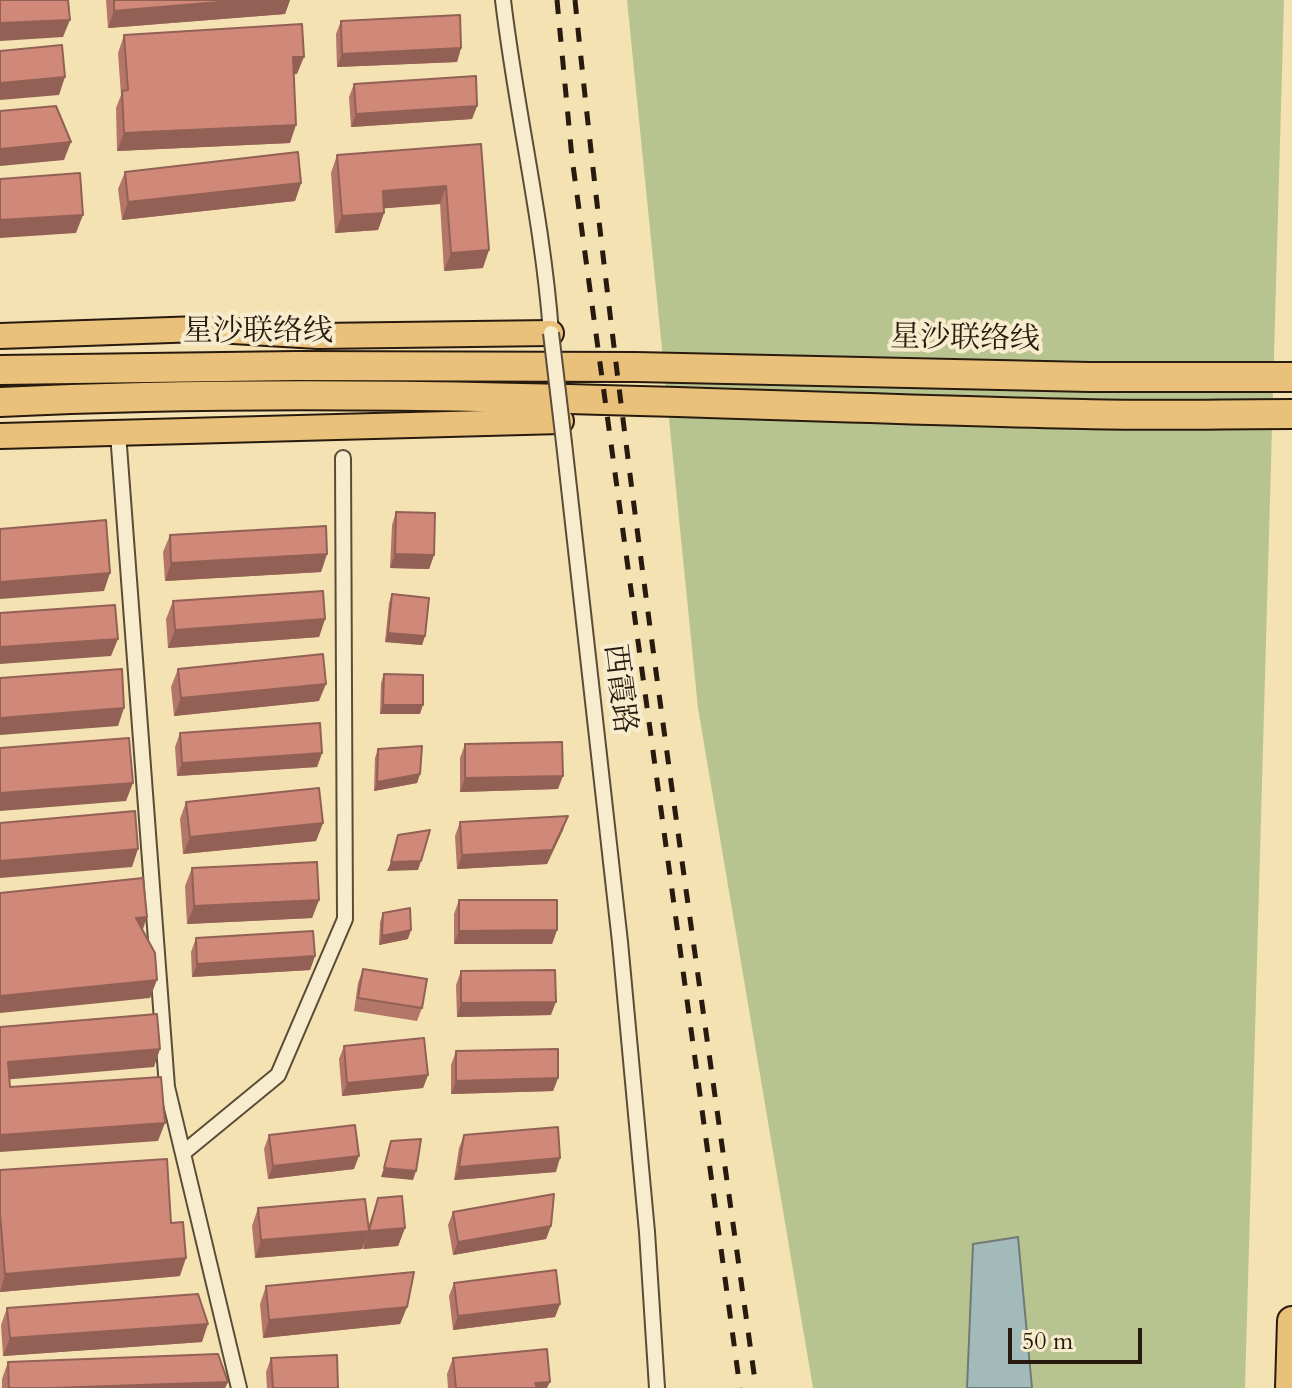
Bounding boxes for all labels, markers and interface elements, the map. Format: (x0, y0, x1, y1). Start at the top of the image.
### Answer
street label: 星沙联络线 (183, 315, 333, 351)
street label: 星沙联络线 (890, 321, 1040, 359)
street label: 西霞路 (595, 642, 641, 736)
scale bar (1012, 1312, 1146, 1362)
text: 50 m (1022, 1325, 1073, 1358)

